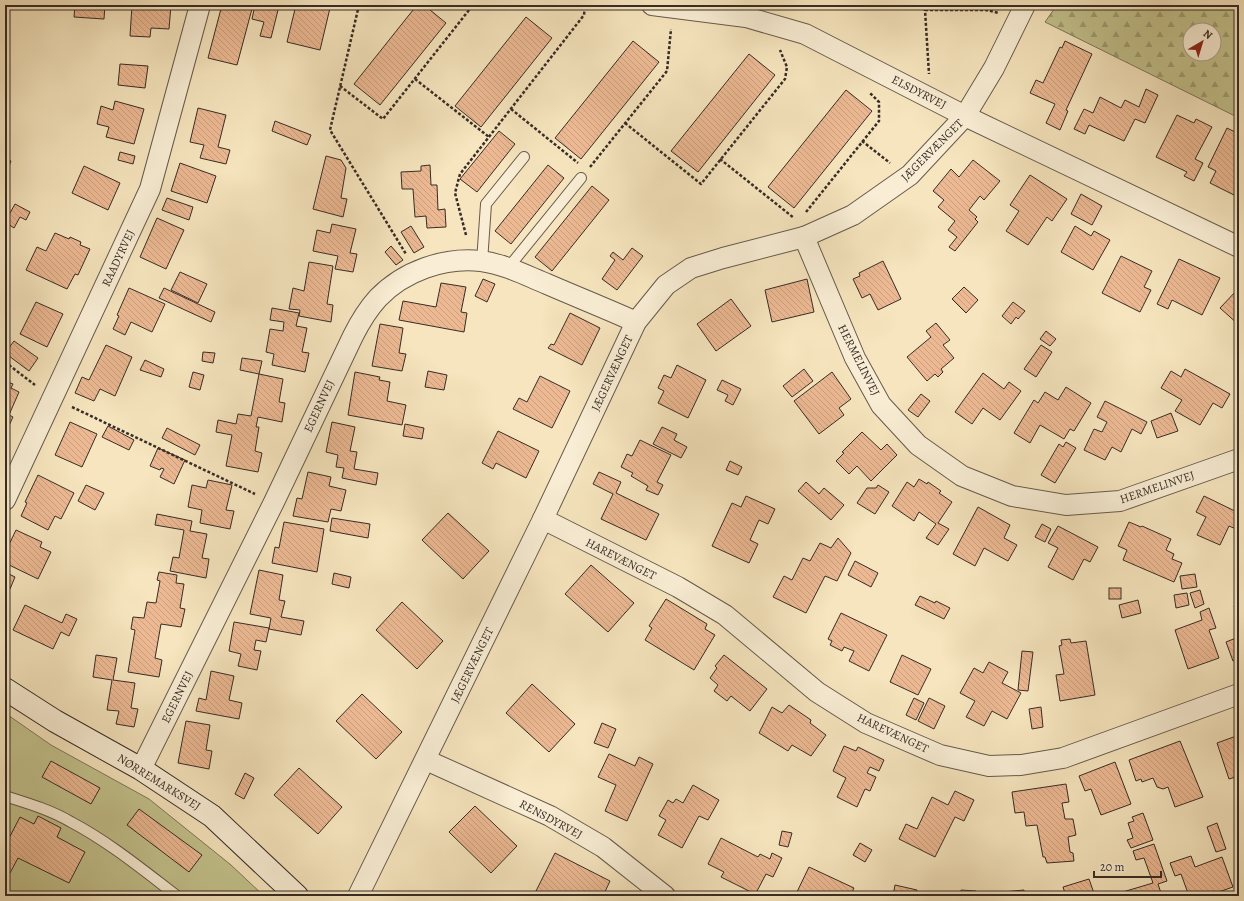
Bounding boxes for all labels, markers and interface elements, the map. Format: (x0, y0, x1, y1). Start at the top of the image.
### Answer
north arrow (1182, 22, 1222, 62)
text: N (1200, 26, 1216, 43)
street label: ELSDYRVEJ (889, 71, 949, 113)
street label: JÆGERVÆNGET (897, 115, 967, 185)
street label: RAADYRVEJ (98, 227, 138, 289)
street label: HERMELINVEJ (834, 322, 884, 398)
street label: JÆGERVÆNGET (587, 332, 637, 414)
street label: EGERNVEJ (300, 377, 338, 435)
street label: HERMELINVEJ (1118, 467, 1196, 507)
street label: HAREVÆNGET (583, 534, 659, 584)
street label: JÆGERVÆNGET (447, 624, 497, 705)
street label: EGERNVEJ (157, 668, 197, 726)
street label: HAREVÆNGET (855, 709, 932, 757)
street label: NØRREMARKSVEJ (114, 750, 204, 814)
street label: RENSDYRVEJ (517, 796, 585, 842)
scale bar (1094, 853, 1161, 879)
text: 20 m (1100, 859, 1124, 875)

